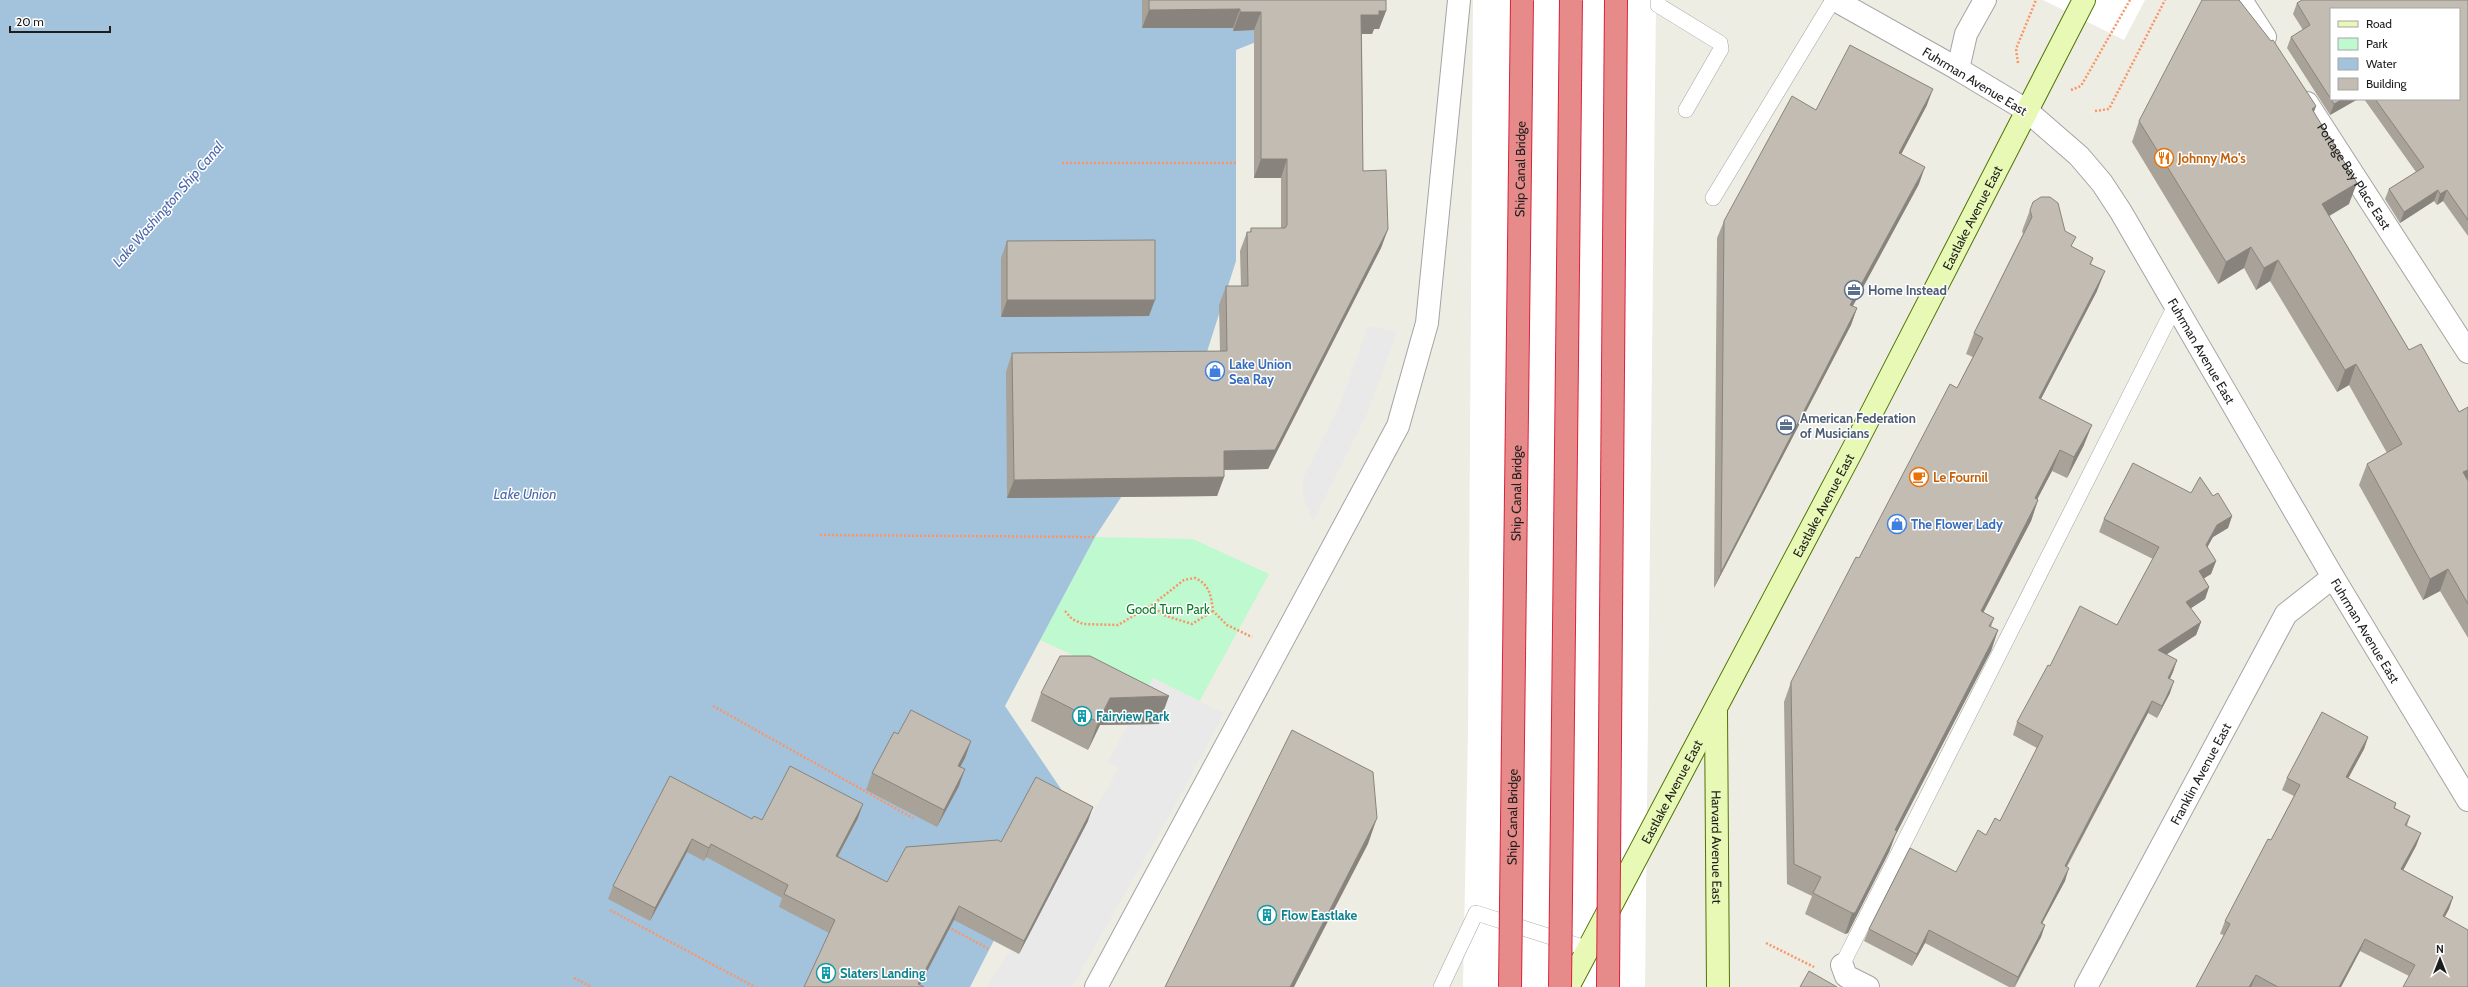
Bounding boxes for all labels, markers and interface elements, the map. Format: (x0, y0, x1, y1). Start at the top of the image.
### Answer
scale bar (10, 8, 110, 34)
legend (2330, 8, 2460, 100)
text: 20 m (16, 14, 44, 29)
text: Road (2366, 16, 2392, 31)
text: Park (2366, 36, 2388, 51)
street label: Fuhrman Avenue East (1920, 43, 2031, 119)
text: Water (2366, 56, 2397, 71)
text: Building (2366, 76, 2408, 91)
street label: Ship Canal Bridge (1511, 120, 1529, 217)
street label: Portage Bay Place East (2314, 120, 2395, 233)
water label: Lake Washington Ship Canal (109, 137, 228, 270)
restaurant icon: Johnny Mo’s (2153, 147, 2175, 169)
place label: Johnny Mo’s (2177, 150, 2246, 166)
street label: Eastlake Avenue East (1939, 162, 2006, 272)
office icon: Home Instead (1843, 279, 1865, 301)
place label: Home Instead (1868, 282, 1947, 298)
street label: Fuhrman Avenue East (2165, 295, 2239, 407)
place label: Lake Union Sea Ray (1229, 356, 1292, 387)
shop icon: Lake Union Sea Ray (1204, 360, 1226, 382)
place label: American Federation of Musicians (1800, 410, 1916, 441)
office icon: American Federation of Musicians (1775, 414, 1797, 436)
street label: Ship Canal Bridge (1507, 444, 1525, 541)
street label: Eastlake Avenue East (1789, 450, 1857, 560)
cafe icon: Le Fournil (1908, 466, 1930, 488)
place label: Le Fournil (1933, 469, 1989, 485)
water label: Lake Union (494, 485, 556, 503)
shop icon: The Flower Lady (1886, 513, 1908, 535)
place label: The Flower Lady (1911, 516, 2003, 532)
street label: Fuhrman Avenue East (2328, 575, 2404, 686)
park label: Good Turn Park (1126, 601, 1210, 617)
building icon: Fairview Park (1071, 705, 1093, 727)
place label: Fairview Park (1096, 708, 1170, 724)
street label: Franklin Avenue East (2167, 720, 2234, 827)
street label: Eastlake Avenue East (1637, 737, 1706, 846)
street label: Ship Canal Bridge (1503, 768, 1521, 865)
street label: Harvard Avenue East (1709, 790, 1725, 904)
building icon: Flow Eastlake (1256, 904, 1278, 926)
place label: Flow Eastlake (1281, 907, 1358, 923)
north arrow (2420, 939, 2460, 979)
text: N (2436, 942, 2444, 956)
building icon: Slaters Landing (815, 962, 837, 984)
place label: Slaters Landing (840, 965, 926, 981)

